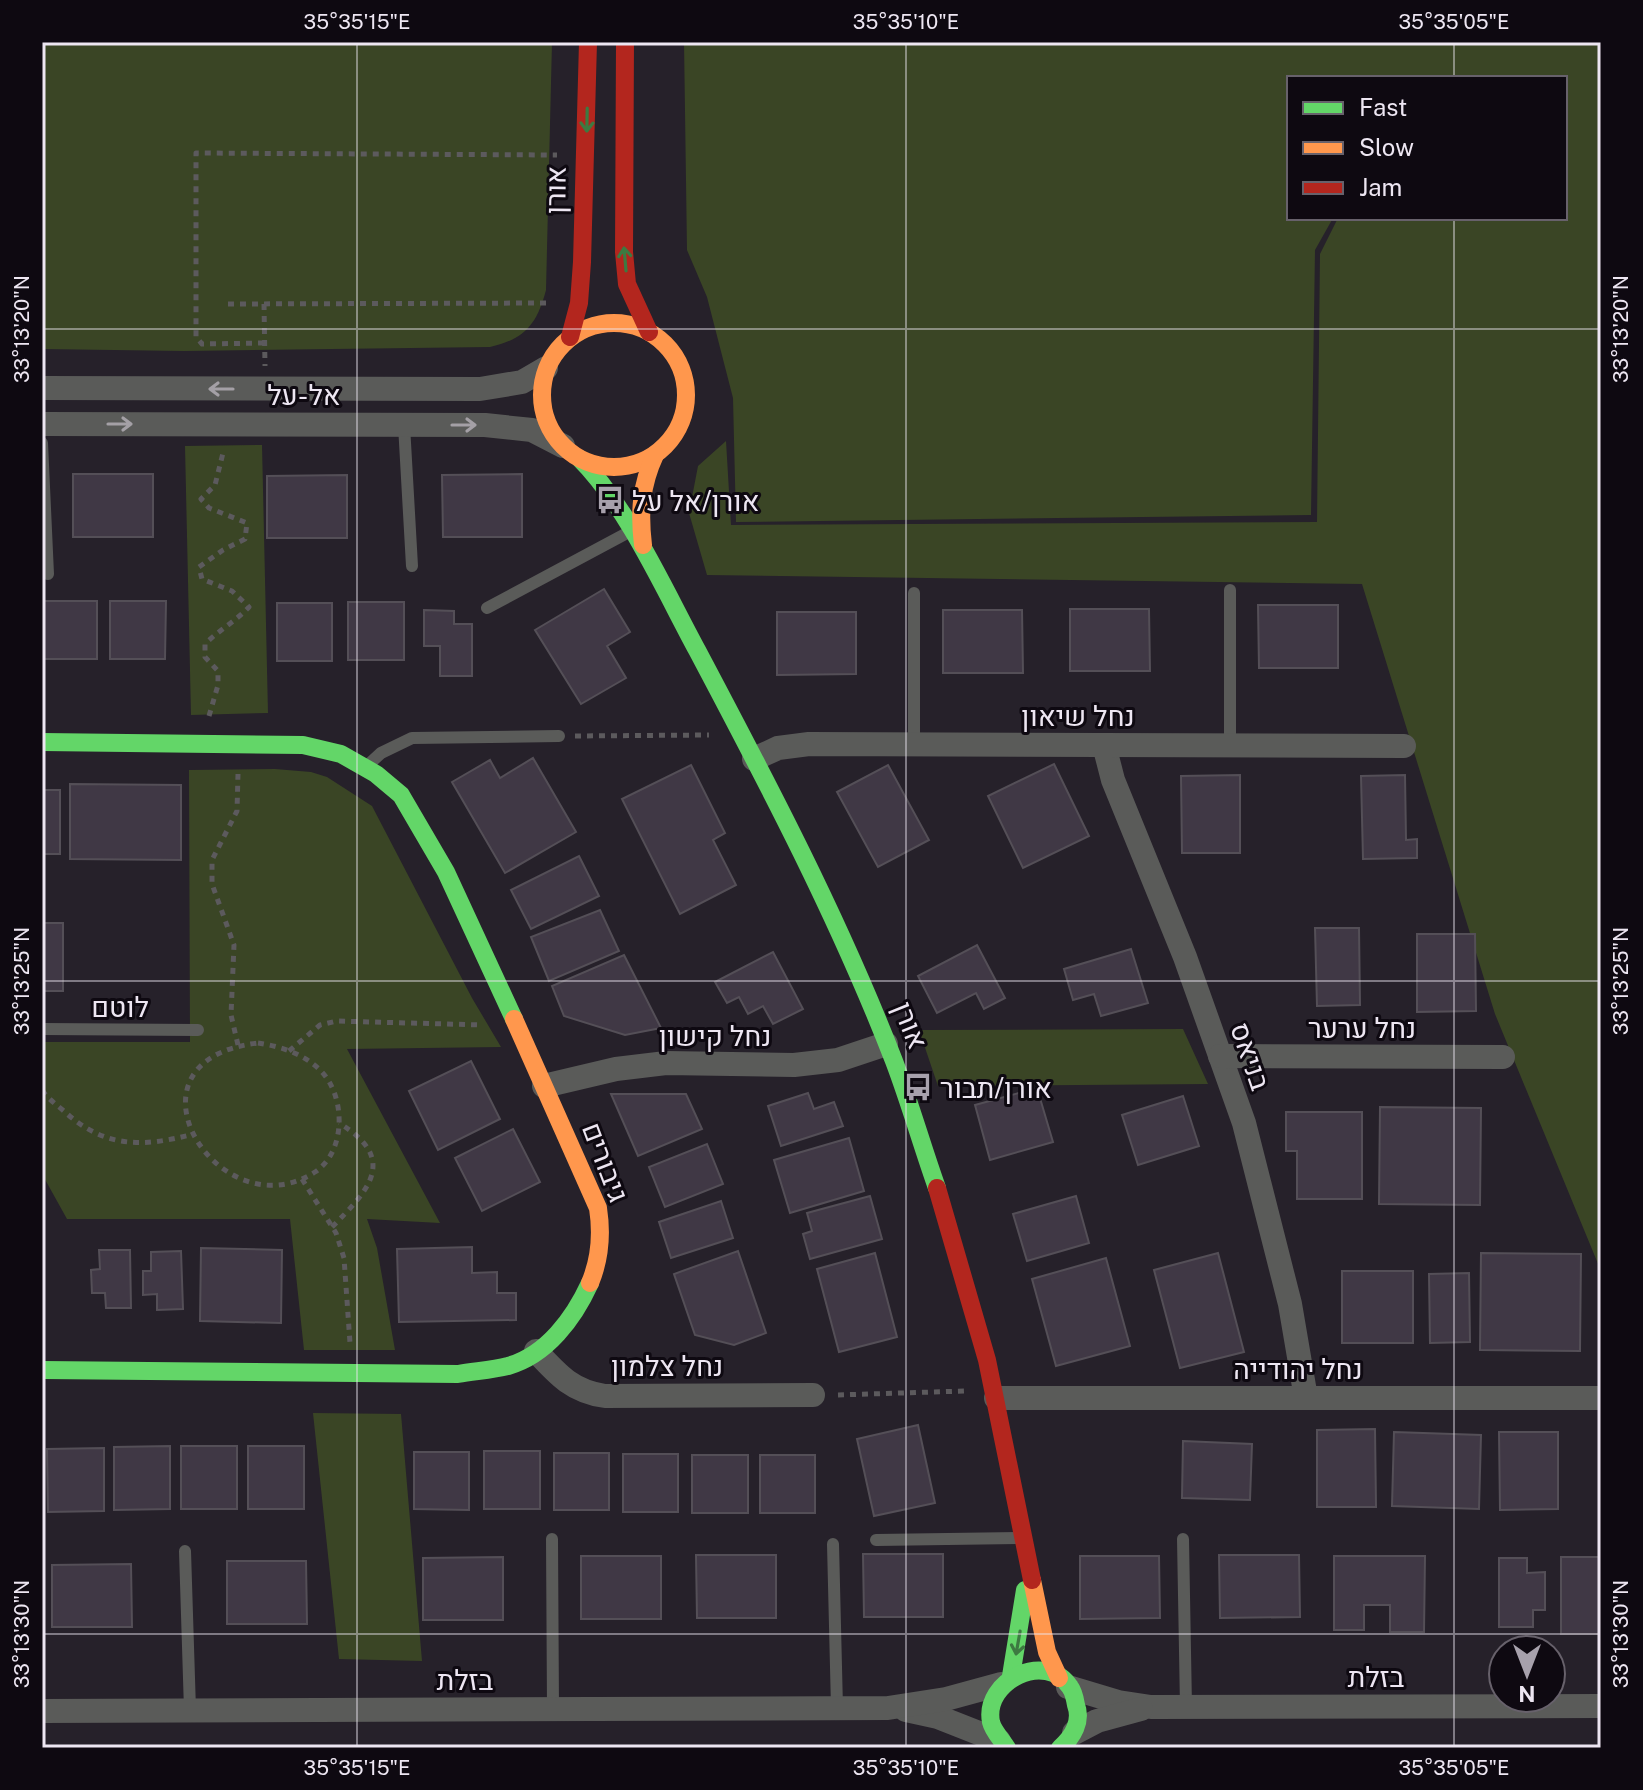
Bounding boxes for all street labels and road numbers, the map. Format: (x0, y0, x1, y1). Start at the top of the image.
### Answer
street label: אורן (538, 166, 572, 214)
street label: אל-על (267, 378, 341, 411)
street label: נחל שיאון (1021, 699, 1135, 732)
street label: לוטם (91, 990, 149, 1023)
street label: אורן (887, 997, 935, 1053)
street label: נחל ערער (1308, 1011, 1416, 1044)
street label: בניאס (1224, 1018, 1278, 1094)
street label: נחל קישון (659, 1019, 771, 1052)
street label: גיבורים (576, 1118, 636, 1206)
street label: נחל צלמון (611, 1349, 723, 1382)
street label: נחל יהודייה (1233, 1352, 1363, 1385)
street label: בזלת (1348, 1660, 1405, 1693)
street label: בזלת (437, 1663, 494, 1696)

